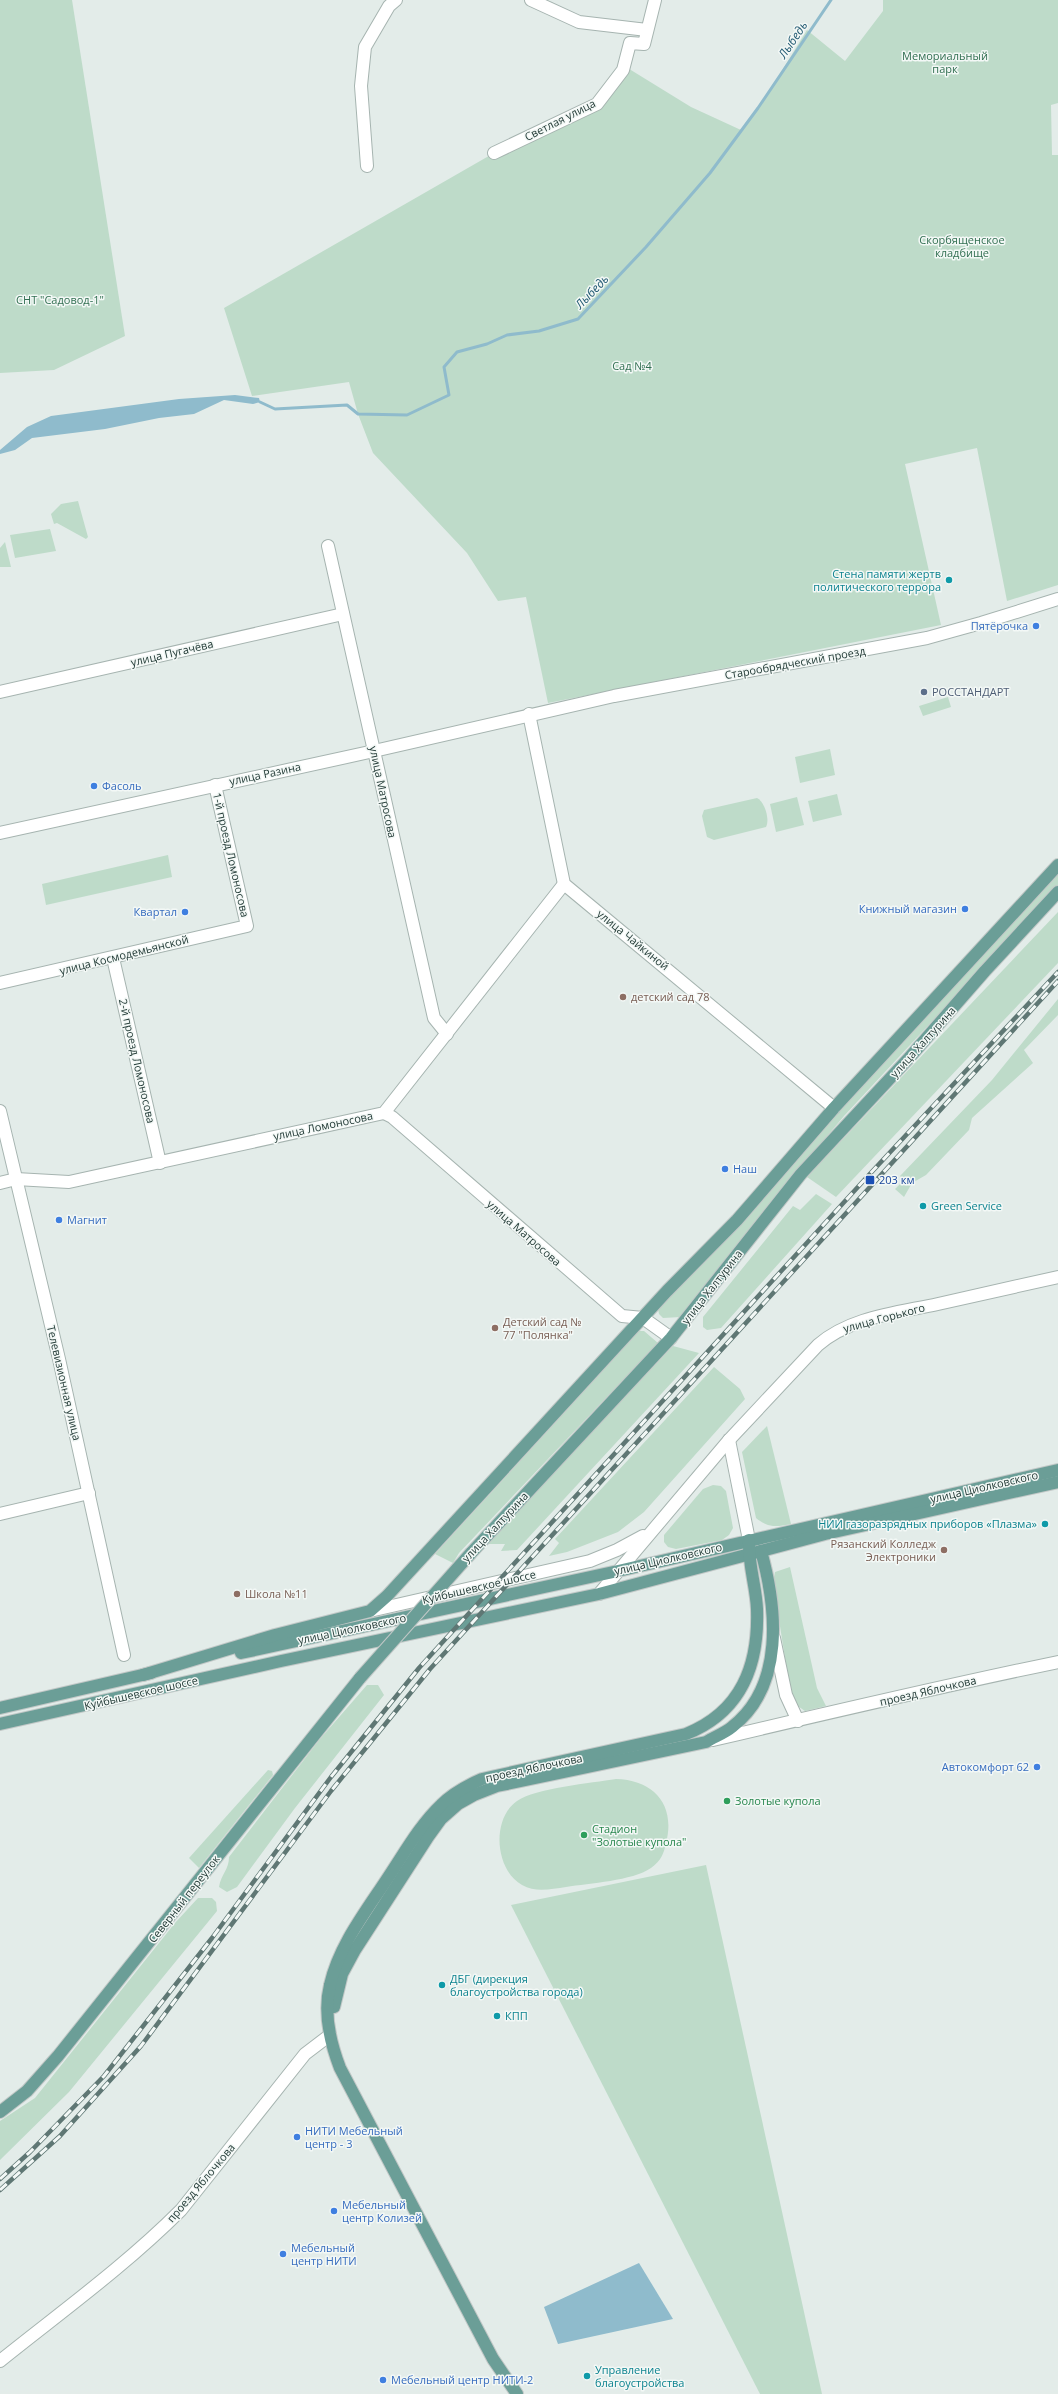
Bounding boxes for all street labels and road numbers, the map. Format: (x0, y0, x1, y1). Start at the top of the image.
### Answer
street label: Светлая улица (522, 95, 598, 144)
street label: улица Пугачёва (129, 636, 215, 669)
street label: Старообрядческий проезд (723, 643, 867, 682)
street label: улица Матросова (366, 745, 401, 839)
street label: улица Разина (228, 759, 302, 788)
street label: 1-й проезд Ломоносова (210, 791, 253, 919)
street label: улица Чайкиной (594, 906, 672, 973)
street label: улица Космодемьянской (58, 931, 190, 978)
street label: 2-й проезд Ломоносова (116, 997, 159, 1125)
street label: улица Халтурина (887, 1003, 959, 1080)
street label: улица Ломоносова (272, 1108, 374, 1143)
street label: улица Матросова (484, 1196, 565, 1269)
street label: улица Халтурина (678, 1246, 745, 1327)
street label: улица Горького (841, 1299, 927, 1336)
street label: Телевизионная улица (44, 1324, 85, 1442)
street label: улица Циолковского (929, 1467, 1040, 1506)
street label: улица Халтурина (458, 1488, 531, 1565)
street label: улица Циолковского (613, 1539, 724, 1578)
street label: Куйбышевское шоссе (421, 1566, 537, 1607)
street label: улица Циолковского (296, 1610, 408, 1647)
street label: Куйбышевское шоссе (83, 1672, 199, 1713)
street label: проезд Яблочкова (878, 1672, 978, 1709)
street label: проезд Яблочкова (484, 1750, 584, 1785)
street label: Северный переулок (145, 1851, 223, 1946)
street label: проезд Яблочкова (163, 2140, 238, 2225)

